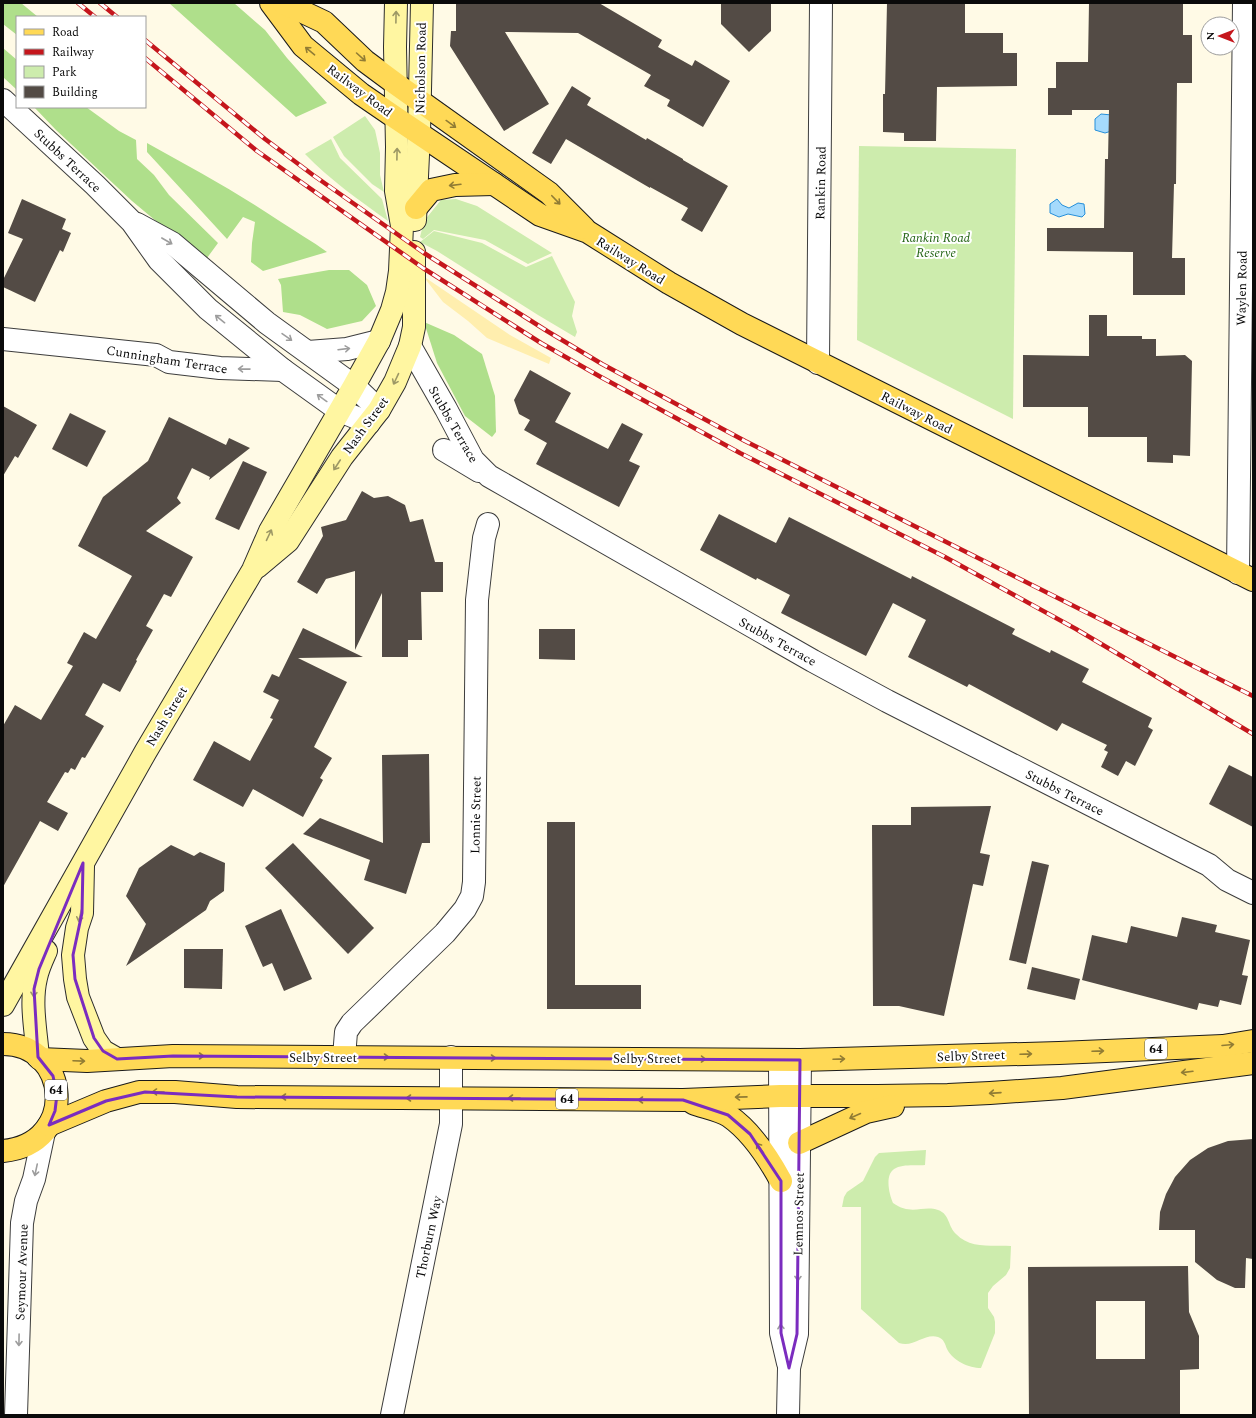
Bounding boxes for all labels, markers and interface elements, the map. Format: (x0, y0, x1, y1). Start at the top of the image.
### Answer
one-way arrow (392, 11, 399, 24)
legend (16, 16, 146, 108)
north arrow (1200, 16, 1240, 56)
street label: Nicholson Road (410, 22, 432, 114)
text: Road (52, 23, 79, 42)
text: N (1202, 31, 1219, 40)
text: Railway (52, 43, 95, 62)
one-way arrow (304, 47, 315, 56)
one-way arrow (356, 52, 366, 61)
street label: Railway Road (322, 59, 397, 122)
text: Park (52, 63, 77, 82)
text: Building (52, 83, 98, 102)
one-way arrow (446, 120, 457, 128)
street label: Stubbs Terrace (29, 124, 106, 197)
street label: Rankin Road (810, 146, 832, 220)
one-way arrow (393, 148, 400, 161)
one-way arrow (449, 182, 462, 189)
one-way arrow (552, 195, 561, 205)
park label: Rankin Road Reserve (902, 228, 971, 263)
street label: Railway Road (592, 232, 669, 290)
one-way arrow (161, 237, 173, 245)
street label: Waylen Road (1231, 250, 1253, 326)
one-way arrow (214, 314, 225, 323)
one-way arrow (282, 333, 293, 341)
street label: Cunningham Terrace (105, 341, 229, 379)
one-way arrow (337, 345, 350, 353)
one-way arrow (238, 366, 251, 373)
one-way arrow (392, 372, 399, 384)
street label: Stubbs Terrace (423, 382, 483, 467)
street label: Railway Road (877, 386, 956, 439)
street label: Nash Street (338, 392, 394, 459)
one-way arrow (317, 394, 328, 402)
one-way arrow (332, 459, 340, 471)
one-way arrow (265, 529, 273, 541)
street label: Stubbs Terrace (735, 612, 820, 671)
street label: Nash Street (141, 682, 193, 750)
street label: Stubbs Terrace (1022, 764, 1107, 821)
street label: Lonnie Street (465, 775, 487, 854)
one-way arrow (76, 909, 84, 922)
one-way arrow (31, 984, 38, 997)
road number: 64 (1145, 1039, 1167, 1059)
one-way arrow (1221, 1042, 1234, 1049)
street label: Selby Street (937, 1045, 1006, 1067)
one-way arrow (1091, 1047, 1104, 1055)
street label: Selby Street (289, 1048, 357, 1068)
street label: Selby Street (613, 1049, 681, 1069)
one-way arrow (1019, 1050, 1032, 1057)
one-way arrow (191, 1052, 204, 1060)
one-way arrow (376, 1053, 389, 1061)
one-way arrow (483, 1054, 496, 1061)
one-way arrow (693, 1055, 706, 1063)
one-way arrow (832, 1055, 845, 1063)
one-way arrow (72, 1057, 85, 1065)
one-way arrow (1181, 1068, 1194, 1076)
road number: 64 (45, 1080, 67, 1100)
one-way arrow (152, 1088, 165, 1096)
road number: 64 (556, 1089, 578, 1109)
one-way arrow (989, 1090, 1002, 1097)
one-way arrow (281, 1093, 294, 1101)
one-way arrow (735, 1093, 748, 1100)
one-way arrow (406, 1094, 419, 1102)
one-way arrow (508, 1095, 521, 1102)
one-way arrow (638, 1096, 651, 1104)
one-way arrow (850, 1113, 862, 1120)
one-way arrow (756, 1143, 764, 1154)
one-way arrow (31, 1163, 39, 1176)
street label: Lemnos Street (788, 1172, 810, 1256)
street label: Thorburn Way (410, 1193, 448, 1280)
street label: Seymour Avenue (10, 1223, 34, 1321)
one-way arrow (794, 1268, 802, 1281)
one-way arrow (778, 1324, 785, 1337)
one-way arrow (15, 1333, 22, 1346)

